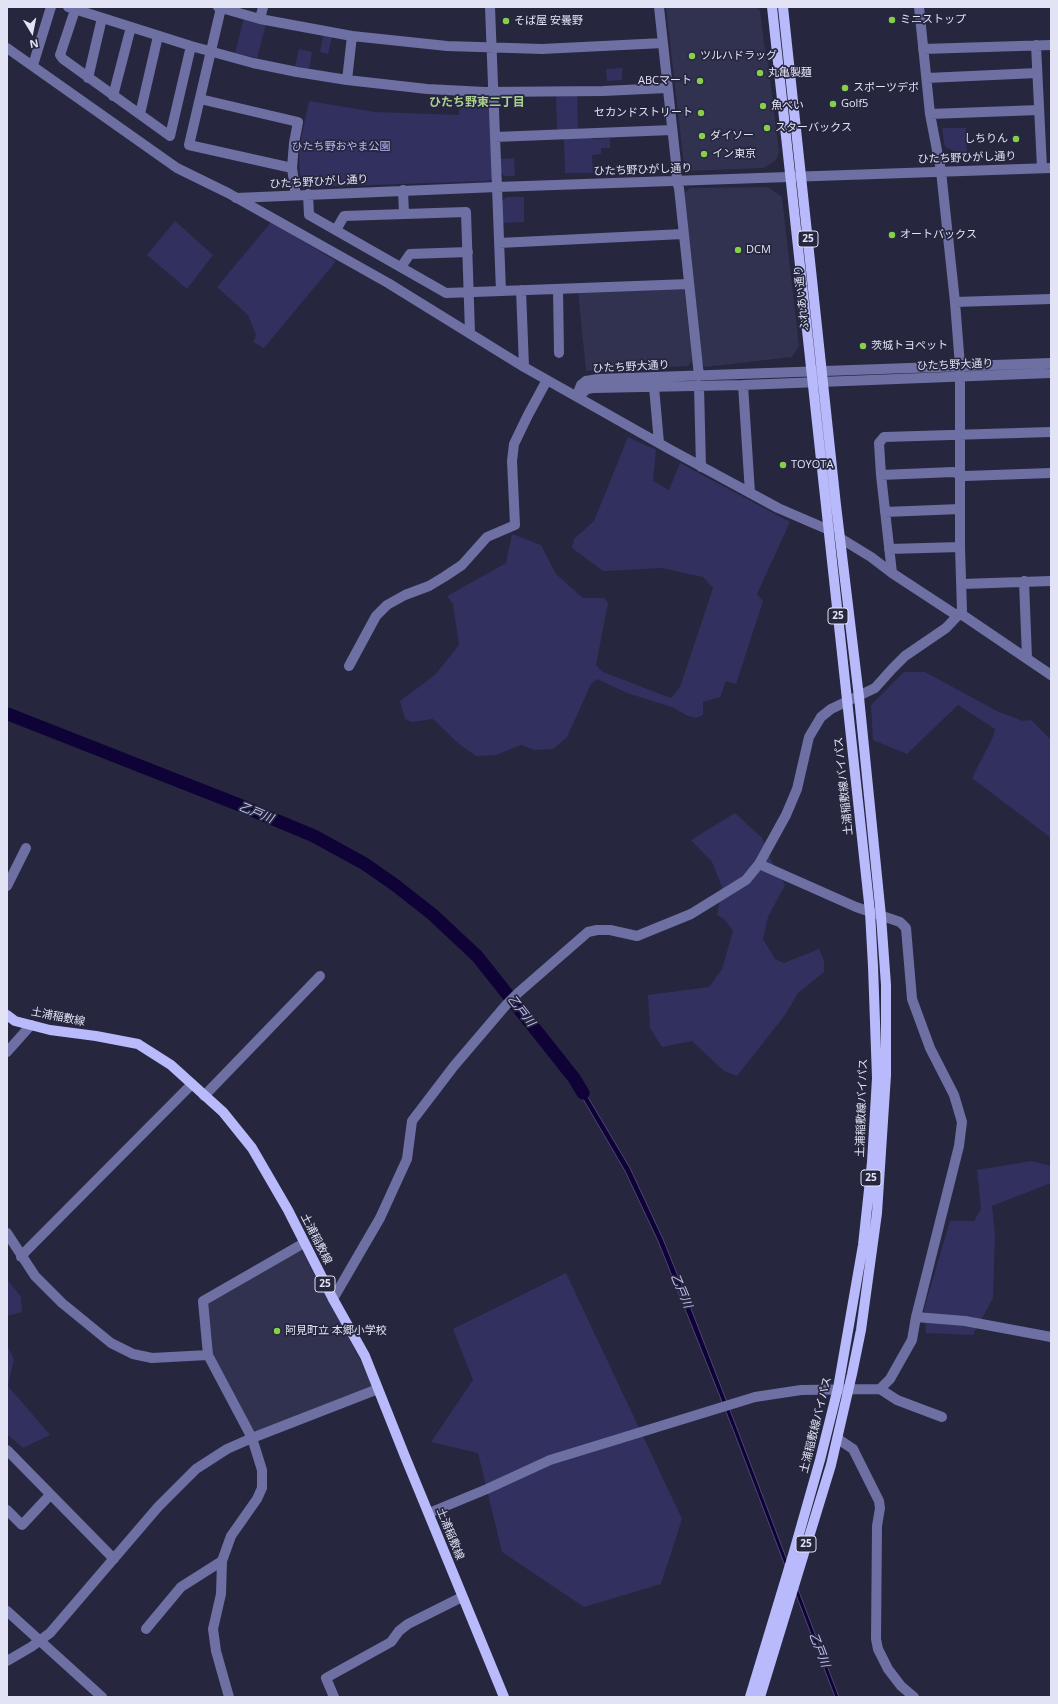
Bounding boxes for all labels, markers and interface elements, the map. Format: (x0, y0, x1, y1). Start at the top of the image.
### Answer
north arrow (12, 12, 52, 52)
place label: ミニストップ (900, 13, 966, 27)
place label: そば屋 安曇野 (514, 14, 583, 28)
marker: ミニストップ (887, 15, 897, 25)
marker: そば屋 安曇野 (501, 16, 511, 26)
text: N (28, 36, 40, 52)
place label: ツルハドラッグ (700, 49, 777, 63)
marker: ツルハドラッグ (687, 51, 697, 61)
place label: 丸亀製麺 (768, 66, 812, 80)
marker: 丸亀製麺 (755, 68, 765, 78)
place label: ABCマート (638, 74, 692, 88)
marker: ABCマート (695, 76, 705, 86)
place label: スポーツデポ (853, 81, 919, 95)
marker: スポーツデポ (840, 83, 850, 93)
district label: ひたち野東二丁目 (429, 96, 525, 110)
place label: Golf5 (841, 97, 868, 111)
place label: 魚べい (771, 99, 804, 113)
marker: Golf5 (828, 99, 838, 109)
marker: 魚べい (758, 101, 768, 111)
place label: セカンドストリート (594, 106, 693, 120)
marker: セカンドストリート (696, 108, 706, 118)
place label: スターバックス (775, 121, 852, 135)
marker: スターバックス (762, 123, 772, 133)
place label: ダイソー (710, 129, 754, 143)
marker: ダイソー (697, 131, 707, 141)
place label: しちりん (964, 132, 1008, 146)
marker: しちりん (1011, 134, 1021, 144)
park label: ひたち野おやま公園 (292, 140, 390, 154)
place label: イン東京 (712, 147, 756, 161)
marker: イン東京 (699, 149, 709, 159)
street label: ひたち野ひがし通り (917, 150, 1017, 166)
street label: ひたち野ひがし通り (593, 162, 693, 178)
street label: ひたち野ひがし通り (269, 173, 369, 191)
place label: オートバックス (900, 228, 977, 242)
marker: オートバックス (887, 230, 897, 240)
road number: 25 (798, 231, 818, 247)
place label: DCM (746, 243, 771, 257)
marker: DCM (733, 245, 743, 255)
street label: ふれあい通り (792, 264, 812, 332)
place label: 茨城トヨペット (871, 339, 948, 353)
marker: 茨城トヨペット (858, 341, 868, 351)
street label: ひたち野大通り (916, 357, 994, 373)
street label: ひたち野大通り (592, 358, 670, 376)
place label: TOYOTA (791, 458, 833, 472)
marker: TOYOTA (778, 460, 788, 470)
road number: 25 (828, 608, 848, 624)
street label: 土浦稲敷線バイパス (832, 736, 856, 836)
water label: 乙戸川 (237, 800, 275, 826)
water label: 乙戸川 (504, 992, 538, 1030)
street label: 土浦稲敷線 (30, 1005, 86, 1029)
street label: 土浦稲敷線バイパス (854, 1058, 870, 1158)
road number: 25 (861, 1170, 881, 1186)
street label: 土浦稲敷線 (298, 1212, 334, 1266)
water label: 乙戸川 (667, 1272, 695, 1310)
road number: 25 (315, 1276, 335, 1292)
place label: 阿見町立 本郷小学校 (285, 1324, 387, 1338)
marker: 阿見町立 本郷小学校 (272, 1326, 282, 1336)
street label: 土浦稲敷線バイパス (798, 1375, 834, 1475)
street label: 土浦稲敷線 (434, 1506, 466, 1562)
road number: 25 (796, 1536, 816, 1552)
water label: 乙戸川 (806, 1631, 832, 1669)

